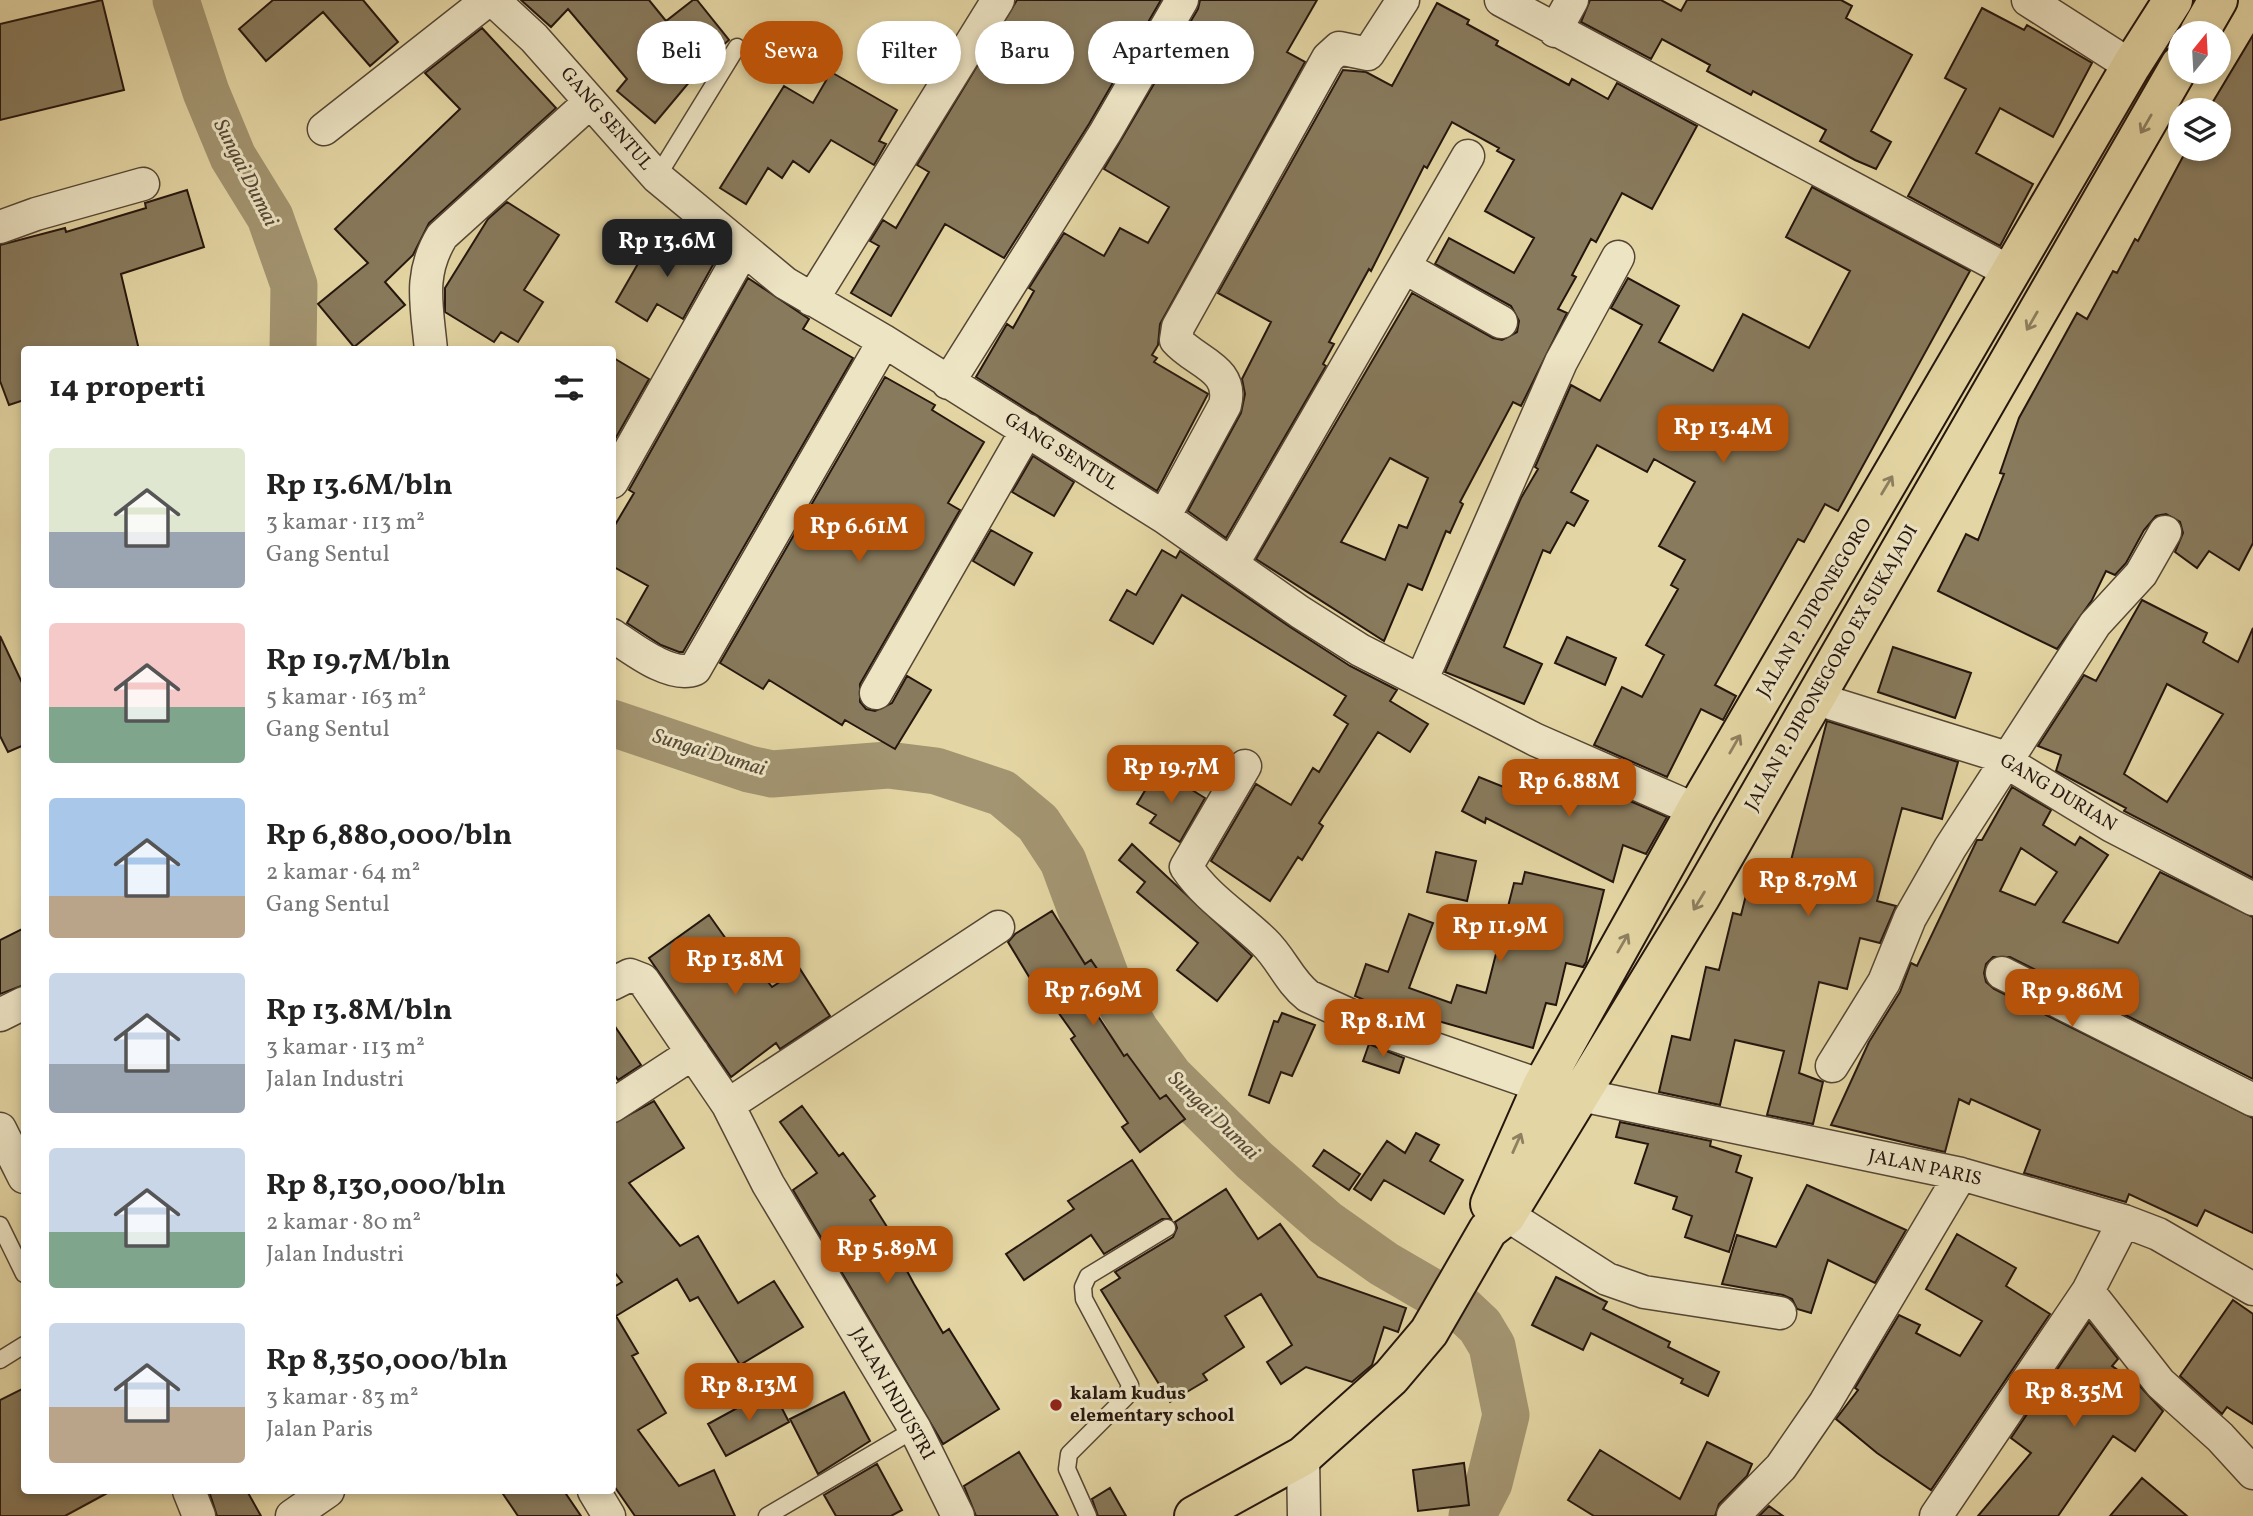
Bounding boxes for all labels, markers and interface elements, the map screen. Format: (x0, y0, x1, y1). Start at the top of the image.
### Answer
chip: Beli (637, 21, 726, 84)
chip: Sewa (740, 21, 843, 84)
chip: Filter (857, 21, 961, 84)
chip: Baru (975, 21, 1074, 84)
chip: Apartemen (1088, 21, 1254, 84)
north arrow (2168, 21, 2231, 84)
map controls (2168, 21, 2231, 161)
street label: GANG SENTUL (554, 62, 658, 177)
button: layers (2168, 98, 2231, 161)
water label: Sungai Dumai (206, 114, 285, 232)
one-way arrow (2139, 114, 2153, 134)
pin: Rp 13.6M (595, 219, 739, 279)
text: Rp 13.6M (618, 226, 716, 258)
one-way arrow (2025, 311, 2039, 331)
text: 14 properti (49, 367, 206, 409)
icon: filters (550, 369, 588, 407)
pin: Rp 13.4M (1651, 406, 1795, 465)
street label: GANG SENTUL (999, 407, 1123, 497)
text: Rp 13.4M (1674, 412, 1772, 444)
text: Rp 13.6M/bln (266, 465, 453, 507)
one-way arrow (1880, 475, 1894, 495)
icon: home (105, 476, 189, 560)
pin: Rp 6.61M (787, 504, 931, 564)
text: 3 kamar · 113 m² (266, 507, 425, 539)
text: Rp 6.61M (810, 511, 908, 543)
street label: JALAN P. DIPONEGORO (1751, 513, 1879, 702)
street label: JALAN P. DIPONEGORO EX SUKAJADI (1739, 520, 1925, 816)
text: Gang Sentul (266, 539, 390, 571)
text: Rp 19.7M/bln (266, 640, 451, 682)
icon: home (105, 651, 189, 735)
text: 5 kamar · 163 m² (266, 682, 426, 714)
text: Gang Sentul (266, 714, 390, 746)
water label: Sungai Dumai (649, 722, 770, 784)
one-way arrow (1728, 735, 1742, 755)
pin: Rp 19.7M (1099, 746, 1243, 805)
street label: GANG DURIAN (1995, 748, 2121, 838)
text: Rp 19.7M (1123, 752, 1219, 784)
pin: Rp 6.88M (1497, 760, 1641, 819)
text: Rp 6.88M (1518, 766, 1620, 798)
text: Rp 6,880,000/bln (266, 815, 512, 857)
icon: home (105, 826, 189, 910)
text: 2 kamar · 64 m² (266, 857, 420, 889)
pin: Rp 8.79M (1736, 858, 1880, 918)
text: Rp 8.79M (1759, 865, 1857, 897)
text: Gang Sentul (266, 889, 390, 921)
one-way arrow (1691, 890, 1705, 910)
pin: Rp 11.9M (1428, 904, 1572, 964)
text: Rp 11.9M (1452, 911, 1548, 943)
one-way arrow (1616, 933, 1630, 953)
pin: Rp 13.8M (663, 937, 807, 997)
text: Rp 13.8M (686, 944, 784, 976)
pin: Rp 7.69M (1021, 968, 1165, 1028)
pin: Rp 9.86M (2000, 970, 2144, 1029)
text: Rp 7.69M (1044, 975, 1142, 1007)
text: Rp 9.86M (2021, 976, 2123, 1008)
text: Rp 13.8M/bln (266, 990, 453, 1032)
pin: Rp 8.1M (1318, 1000, 1448, 1059)
icon: home (105, 1001, 189, 1085)
text: Rp 8.1M (1340, 1006, 1426, 1038)
text: 3 kamar · 113 m² (266, 1032, 425, 1064)
text: Jalan Industri (266, 1064, 404, 1096)
water label: Sungai Dumai (1161, 1065, 1266, 1168)
one-way arrow (1511, 1133, 1524, 1154)
street label: JALAN PARIS (1866, 1143, 1984, 1193)
text: Rp 8,130,000/bln (266, 1165, 506, 1207)
icon: home (105, 1176, 189, 1260)
text: 2 kamar · 80 m² (266, 1207, 421, 1239)
pin: Rp 5.89M (815, 1226, 959, 1286)
text: Rp 5.89M (837, 1233, 937, 1265)
text: Jalan Industri (266, 1239, 404, 1271)
street label: JALAN INDUSTRI (843, 1323, 941, 1465)
text: Rp 8,350,000/bln (266, 1340, 508, 1382)
icon: home (105, 1351, 189, 1435)
pin: Rp 8.13M (677, 1364, 821, 1423)
text: Rp 8.13M (700, 1370, 798, 1402)
pin: Rp 8.35M (2002, 1370, 2146, 1429)
text: Rp 8.35M (2025, 1376, 2123, 1408)
place label: kalam kudus elementary school (1070, 1381, 1234, 1429)
text: 3 kamar · 83 m² (266, 1382, 419, 1414)
marker: kalam kudus elementary school (1048, 1397, 1064, 1413)
text: Jalan Paris (266, 1414, 373, 1446)

